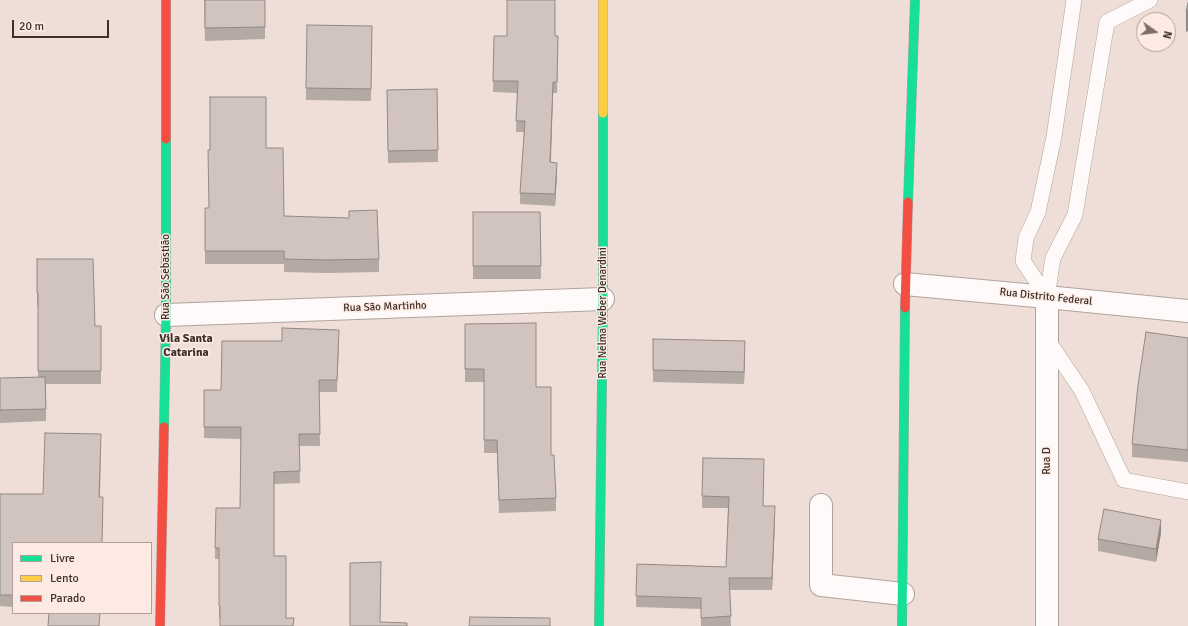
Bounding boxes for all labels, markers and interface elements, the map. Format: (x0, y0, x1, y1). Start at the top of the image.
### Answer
scale bar (14, 12, 111, 38)
north arrow (1136, 12, 1176, 52)
text: 20 m (19, 19, 44, 34)
text: N (1160, 29, 1174, 40)
street label: Rua São Sebastião (159, 234, 173, 320)
street label: Rua Nelma Weber Denardini (596, 247, 610, 379)
street label: Rua Distrito Federal (999, 286, 1093, 308)
street label: Rua São Martinho (343, 299, 427, 315)
district label: Vila Santa Catarina (159, 332, 213, 360)
street label: Rua D (1040, 447, 1054, 475)
legend (12, 542, 152, 614)
text: Livre (50, 551, 75, 566)
text: Lento (50, 571, 79, 586)
text: Parado (50, 591, 86, 606)

